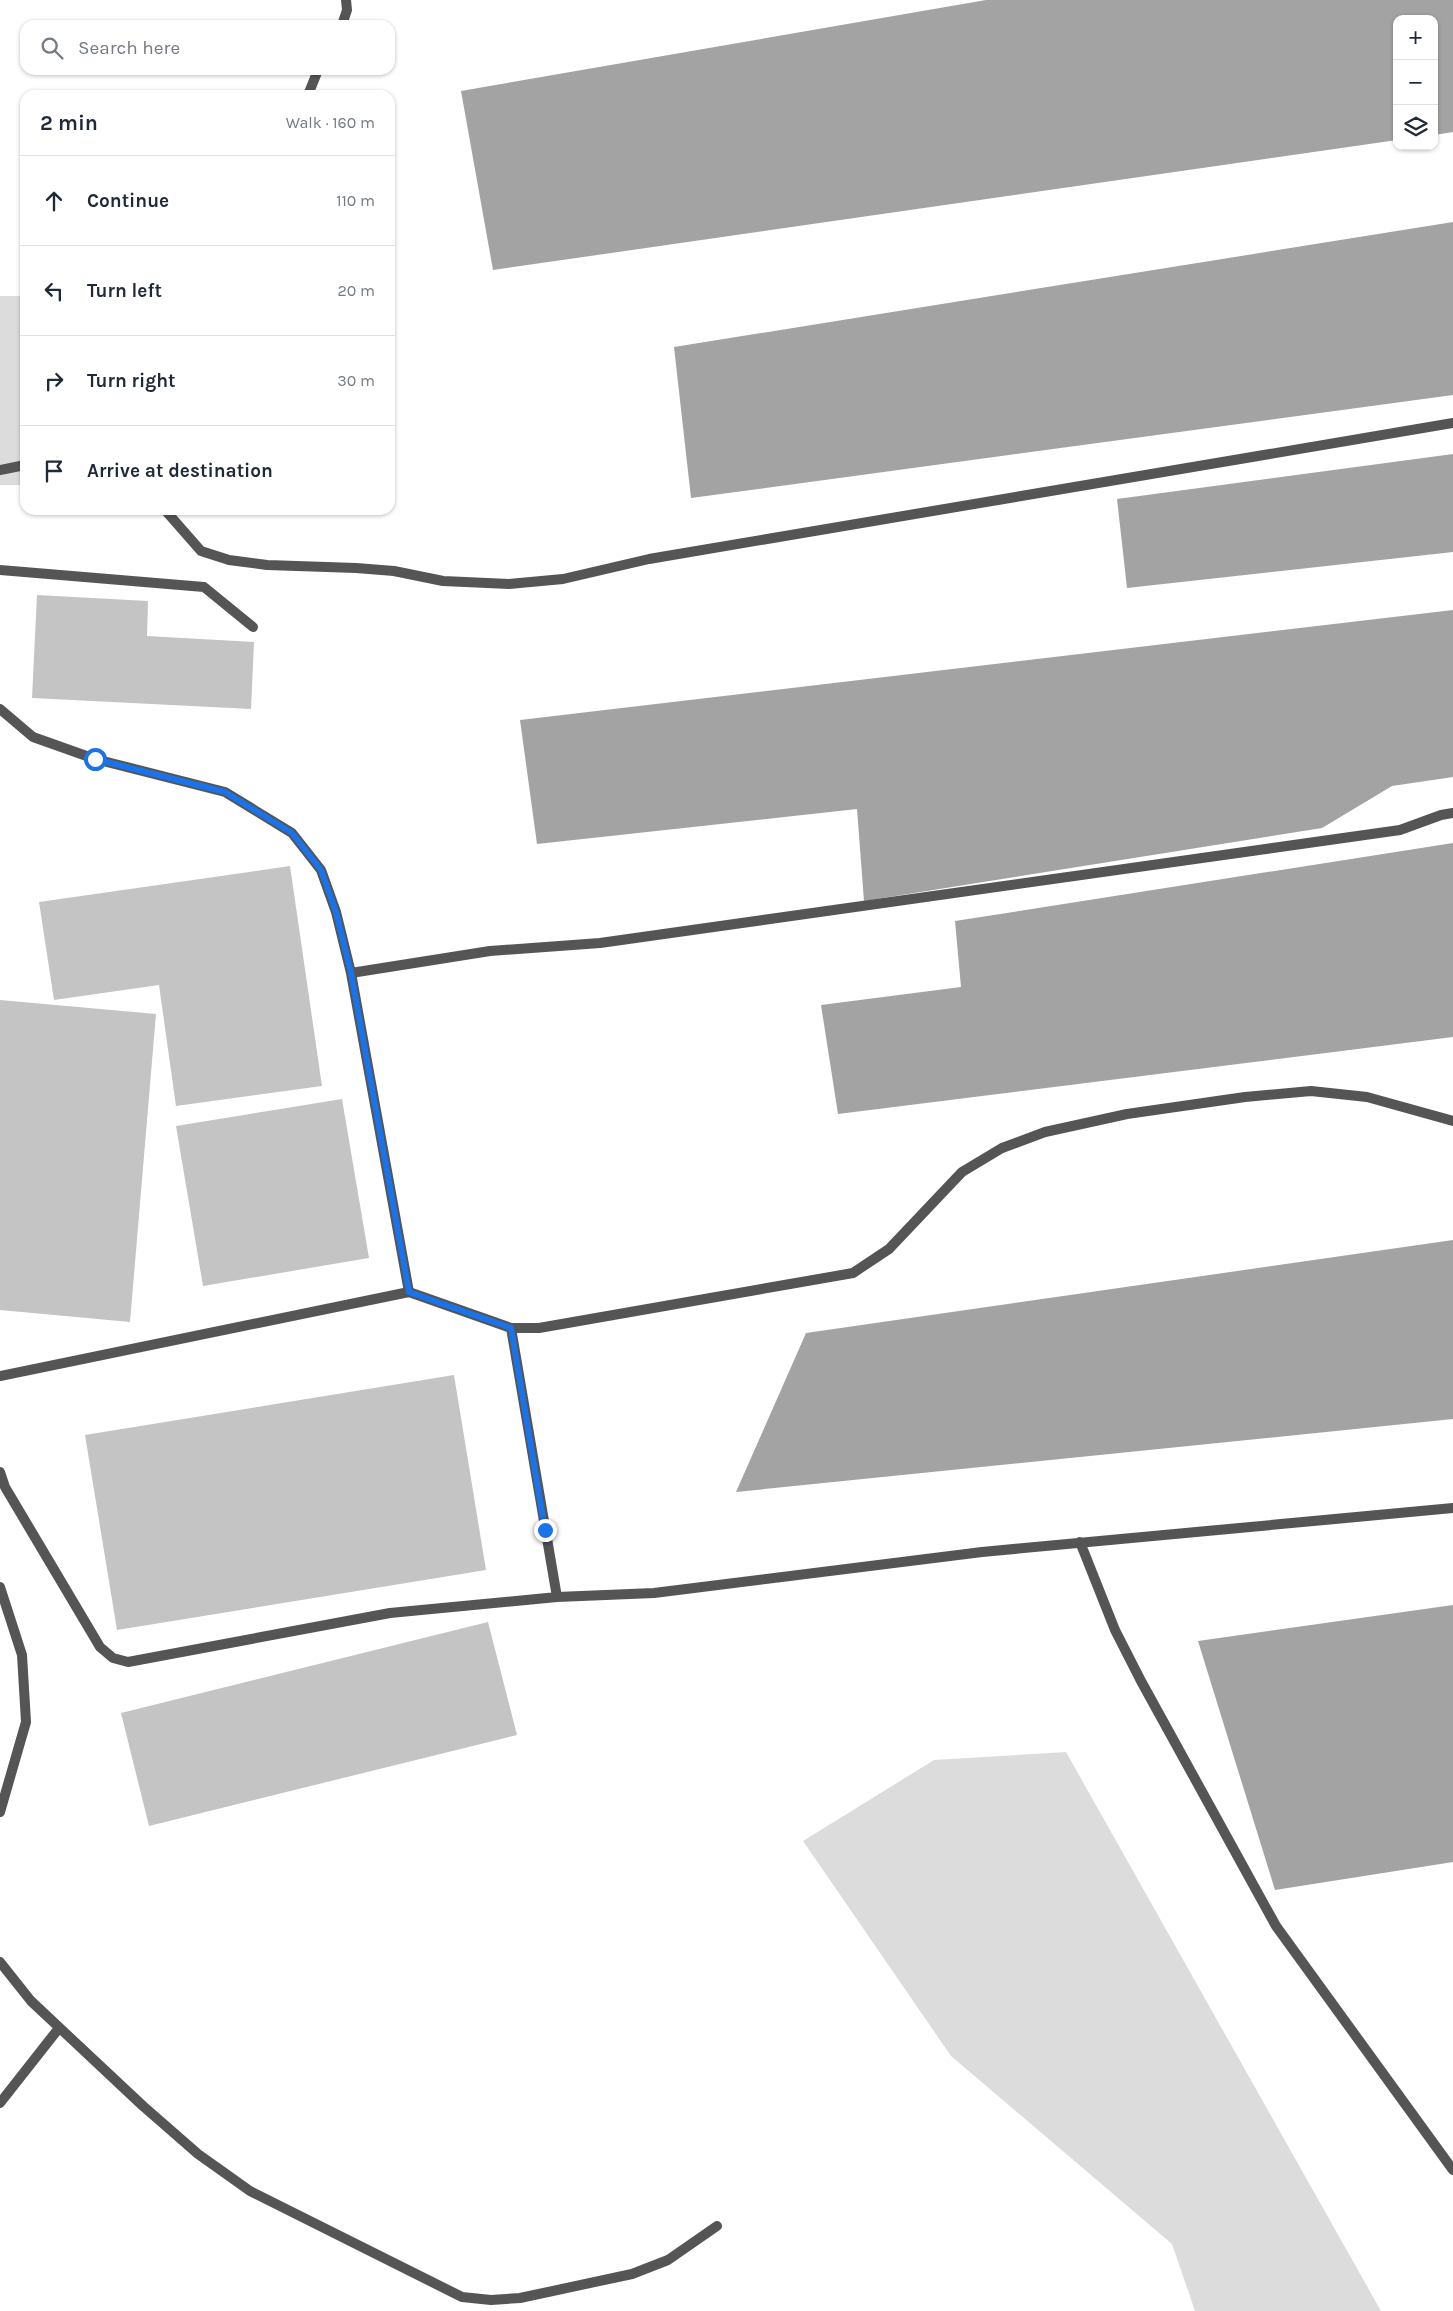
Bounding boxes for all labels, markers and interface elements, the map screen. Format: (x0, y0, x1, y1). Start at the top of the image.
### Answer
map controls (1393, 15, 1438, 150)
button: + (1393, 15, 1438, 60)
search box (20, 20, 395, 75)
icon: search (38, 34, 66, 62)
text: Search here (78, 37, 180, 59)
button: − (1393, 60, 1438, 105)
button: layers (1393, 105, 1438, 150)
text: 2 min (40, 111, 98, 135)
text: Walk · 160 m (286, 113, 375, 132)
icon: ahead (40, 187, 68, 215)
text: Continue (87, 190, 169, 212)
text: 110 m (336, 191, 375, 210)
icon: left (40, 277, 68, 305)
text: Turn left (87, 280, 162, 302)
text: 20 m (337, 281, 375, 300)
icon: right (40, 367, 68, 395)
text: Turn right (87, 370, 176, 392)
text: 30 m (337, 371, 375, 390)
icon: arrive (40, 457, 68, 485)
text: Arrive at destination (87, 460, 273, 482)
route start (84, 748, 107, 771)
route end (534, 1519, 557, 1542)

